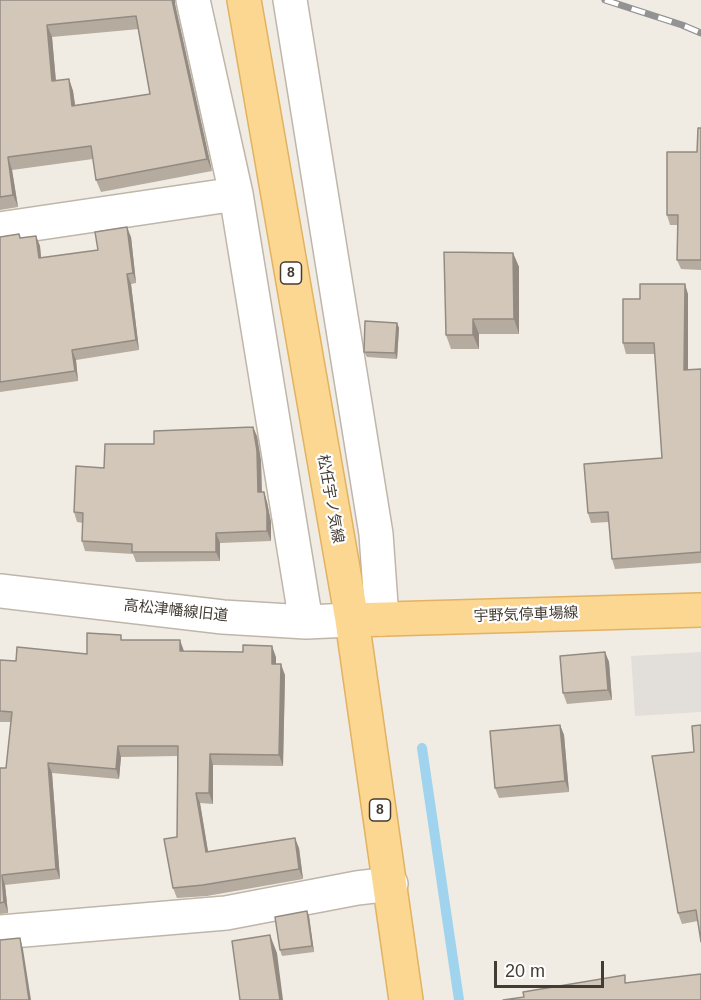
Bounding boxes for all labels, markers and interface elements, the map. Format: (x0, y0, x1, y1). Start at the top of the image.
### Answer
road number: 8 (280, 262, 302, 284)
street label: 松任宇ノ気線 (313, 453, 347, 545)
street label: 高松津幡線旧道 (123, 597, 229, 625)
street label: 宇野気停車場線 (473, 604, 579, 626)
road number: 8 (370, 799, 391, 821)
scale bar (497, 949, 606, 987)
text: 20 m (505, 961, 545, 981)

